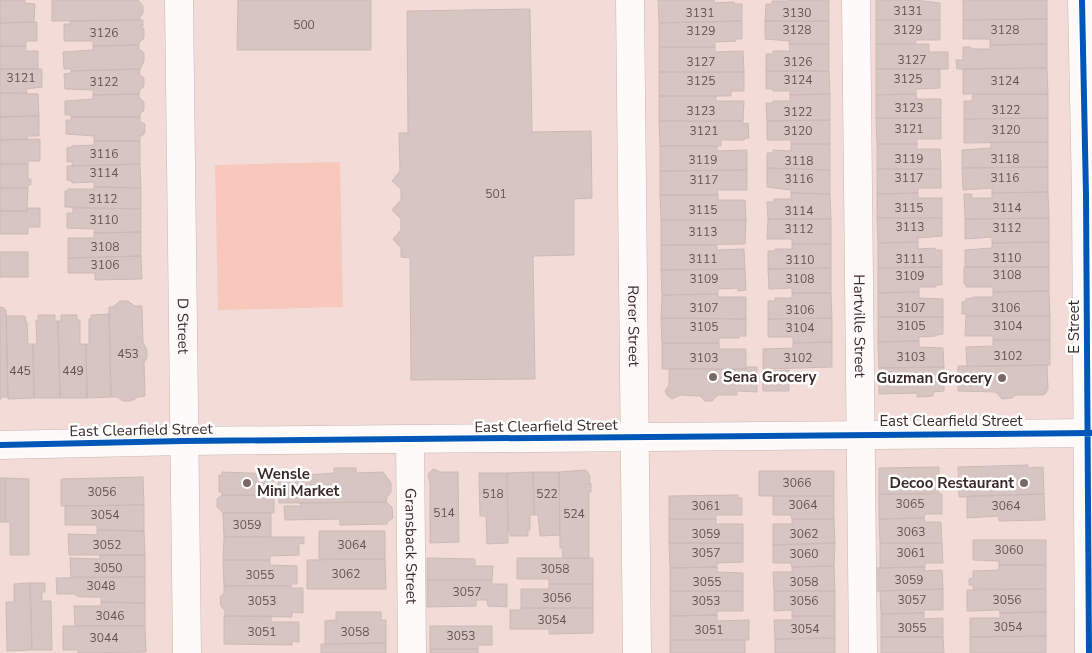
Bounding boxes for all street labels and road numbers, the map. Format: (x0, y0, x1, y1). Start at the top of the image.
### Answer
street label: Hartville Street (849, 274, 870, 379)
street label: Rorer Street (623, 285, 644, 368)
street label: D Street (173, 298, 193, 355)
street label: E Street (1064, 299, 1084, 354)
street label: East Clearfield Street (879, 411, 1023, 431)
street label: East Clearfield Street (474, 415, 619, 437)
street label: East Clearfield Street (69, 419, 214, 441)
street label: Gransback Street (400, 488, 422, 605)

